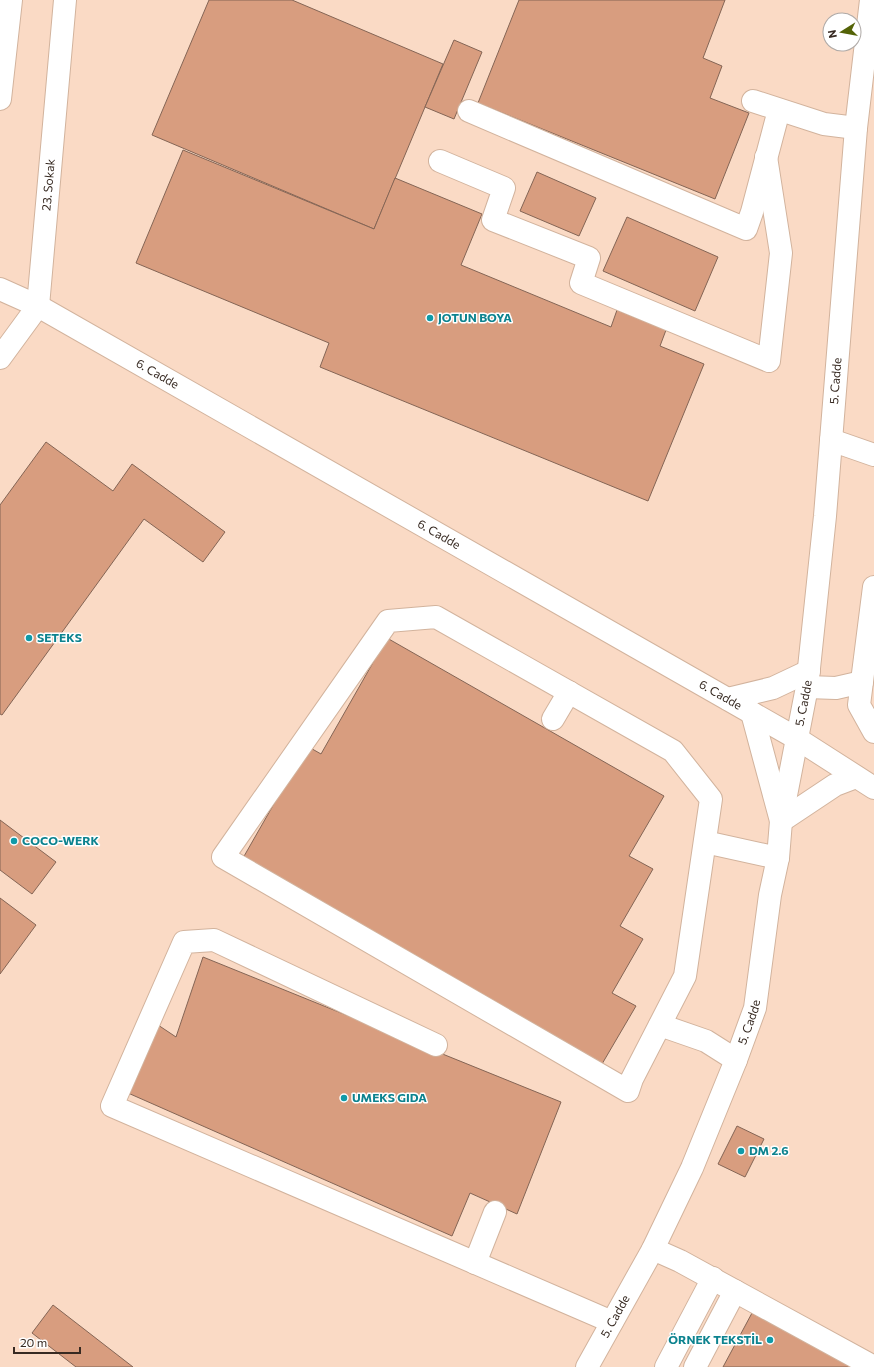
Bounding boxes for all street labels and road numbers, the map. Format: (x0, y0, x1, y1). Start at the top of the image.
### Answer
street label: 23. Sokak (38, 158, 57, 211)
street label: 6. Cadde (134, 355, 182, 391)
street label: 5. Cadde (826, 357, 844, 405)
street label: 6. Cadde (415, 516, 463, 551)
street label: 6. Cadde (697, 676, 745, 712)
street label: 5. Cadde (792, 679, 814, 727)
street label: 5. Cadde (734, 999, 762, 1046)
street label: 5. Cadde (597, 1292, 632, 1340)

